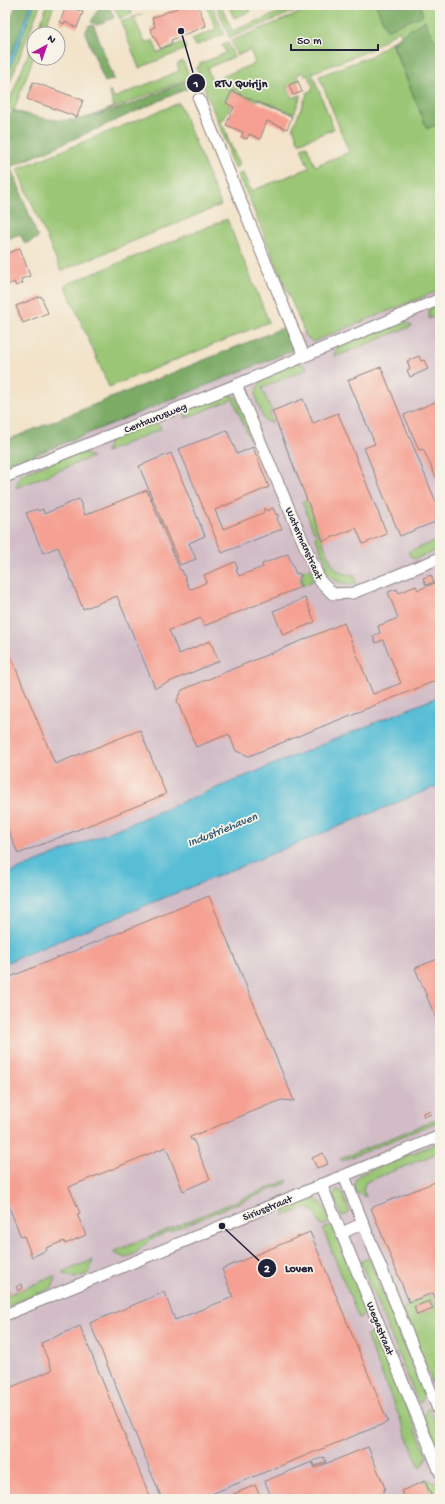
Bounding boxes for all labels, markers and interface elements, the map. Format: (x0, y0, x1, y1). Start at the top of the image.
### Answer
north arrow (26, 26, 66, 66)
scale bar (291, 26, 378, 52)
text: N (45, 33, 58, 47)
text: 50 m (297, 35, 322, 49)
callout: RTV Quirijn (186, 71, 275, 95)
text: 1 (193, 78, 199, 92)
text: RTV Quirijn (214, 78, 268, 92)
street label: Centaurusweg (123, 401, 189, 437)
street label: Watermanstraat (282, 506, 325, 583)
water label: Industriehaven (186, 810, 260, 851)
street label: Siriusstraat (241, 1193, 296, 1224)
callout: Loven (257, 1256, 321, 1280)
text: 2 (264, 1263, 270, 1277)
text: Loven (285, 1263, 313, 1277)
street label: Wegastraat (363, 1300, 396, 1359)

